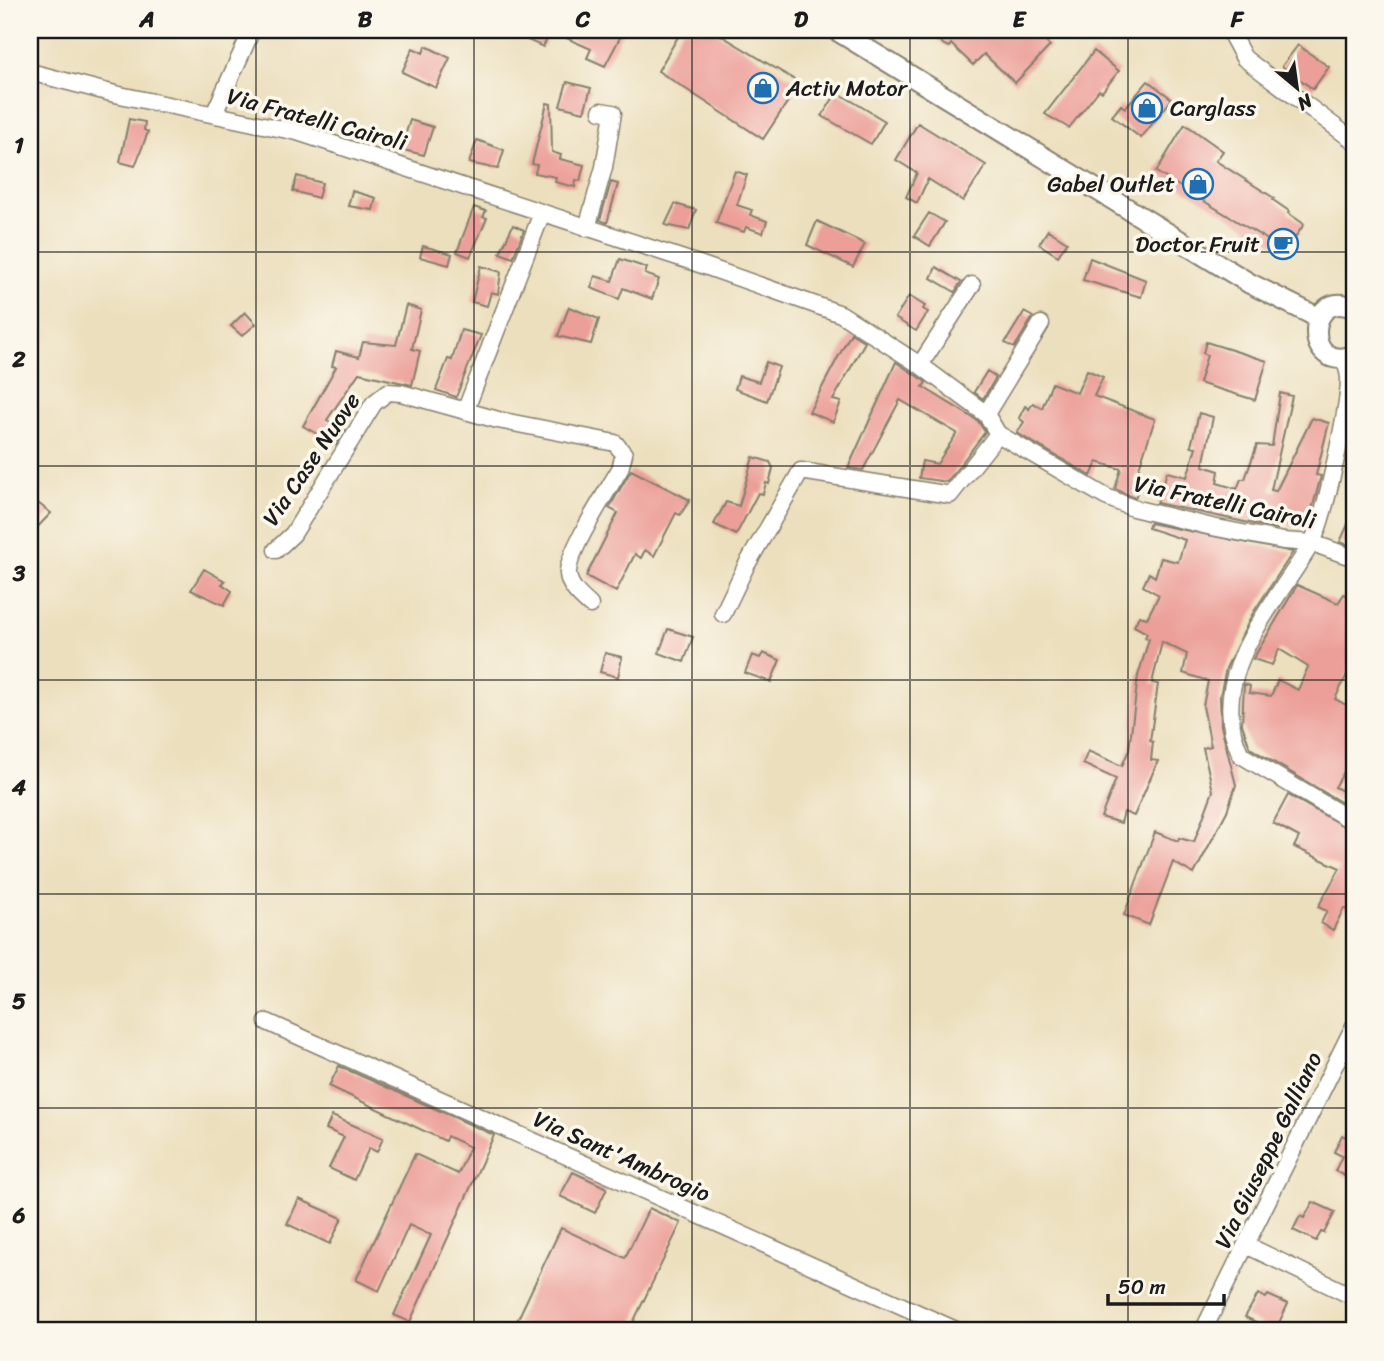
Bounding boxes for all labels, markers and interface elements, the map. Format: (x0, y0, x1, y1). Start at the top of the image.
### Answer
text: A (138, 0, 155, 40)
text: B (358, 0, 373, 40)
text: C (575, 0, 591, 40)
text: D (794, 0, 809, 40)
text: E (1013, 0, 1028, 40)
text: F (1230, 0, 1245, 40)
north arrow (1262, 52, 1332, 122)
place label: Activ Motor (785, 68, 909, 109)
shop icon: Activ Motor (746, 71, 780, 105)
street label: Via Fratelli Cairoli (222, 76, 412, 163)
text: N (1291, 84, 1320, 120)
place label: Carglass (1170, 88, 1257, 129)
shop icon: Carglass (1130, 91, 1164, 125)
text: 1 (14, 125, 24, 166)
place label: Gabel Outlet (1047, 164, 1175, 205)
shop icon: Gabel Outlet (1181, 167, 1215, 201)
place label: Doctor Fruit (1135, 224, 1260, 265)
cafe icon: Doctor Fruit (1266, 227, 1300, 261)
text: 2 (11, 339, 26, 380)
street label: Via Case Nuove (251, 384, 372, 535)
street label: Via Fratelli Cairoli (1130, 463, 1320, 542)
text: 3 (12, 553, 26, 594)
text: 4 (11, 767, 27, 808)
text: 5 (12, 981, 26, 1022)
street label: Via Giuseppe Galliano (1203, 1044, 1334, 1256)
street label: Via Sant'Ambrogio (526, 1099, 717, 1214)
text: 6 (11, 1195, 26, 1236)
scale bar (1108, 1263, 1223, 1307)
text: 50 m (1118, 1268, 1166, 1306)

